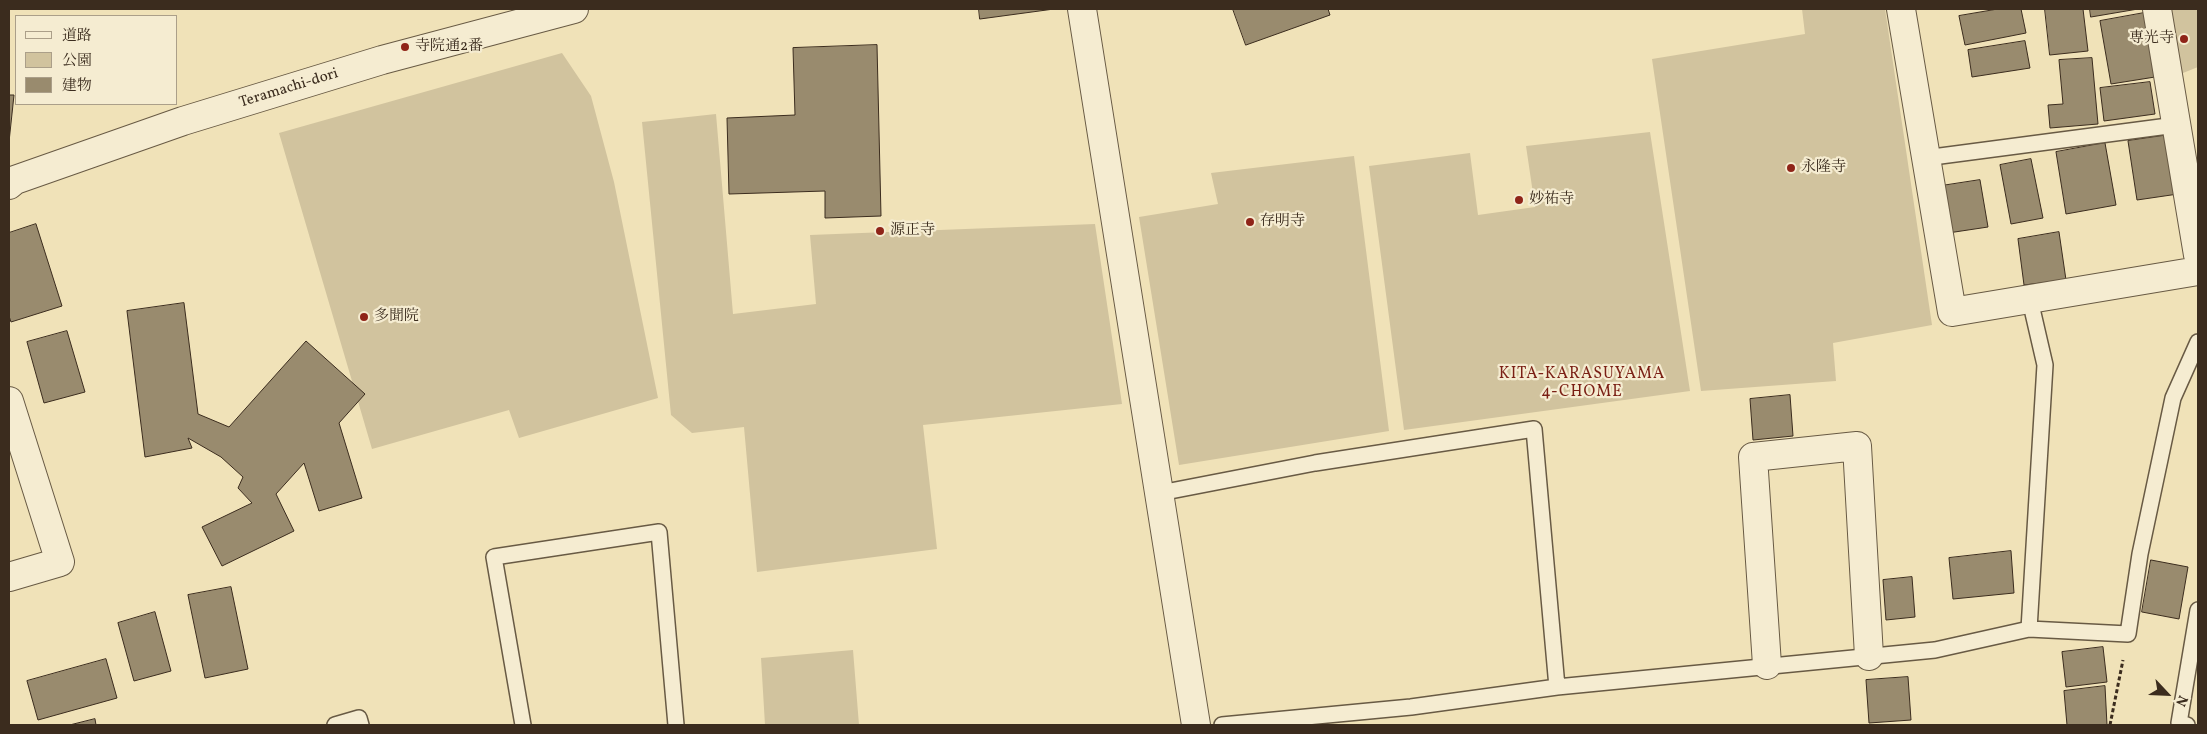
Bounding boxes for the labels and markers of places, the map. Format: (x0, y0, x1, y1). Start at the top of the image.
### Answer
place label: 専光寺 (2129, 30, 2174, 48)
marker: 専光寺 (2178, 33, 2190, 45)
place label: 寺院通2番 (415, 38, 483, 56)
marker: 寺院通2番 (399, 41, 411, 53)
place label: 永隆寺 (1801, 159, 1846, 177)
marker: 永隆寺 (1785, 162, 1797, 174)
place label: 妙祐寺 (1529, 191, 1574, 209)
marker: 妙祐寺 (1513, 194, 1525, 206)
place label: 存明寺 (1260, 213, 1305, 231)
marker: 存明寺 (1244, 216, 1256, 228)
place label: 源正寺 (890, 222, 935, 240)
marker: 源正寺 (874, 225, 886, 237)
place label: 多聞院 (374, 308, 419, 326)
marker: 多聞院 (358, 311, 370, 323)

